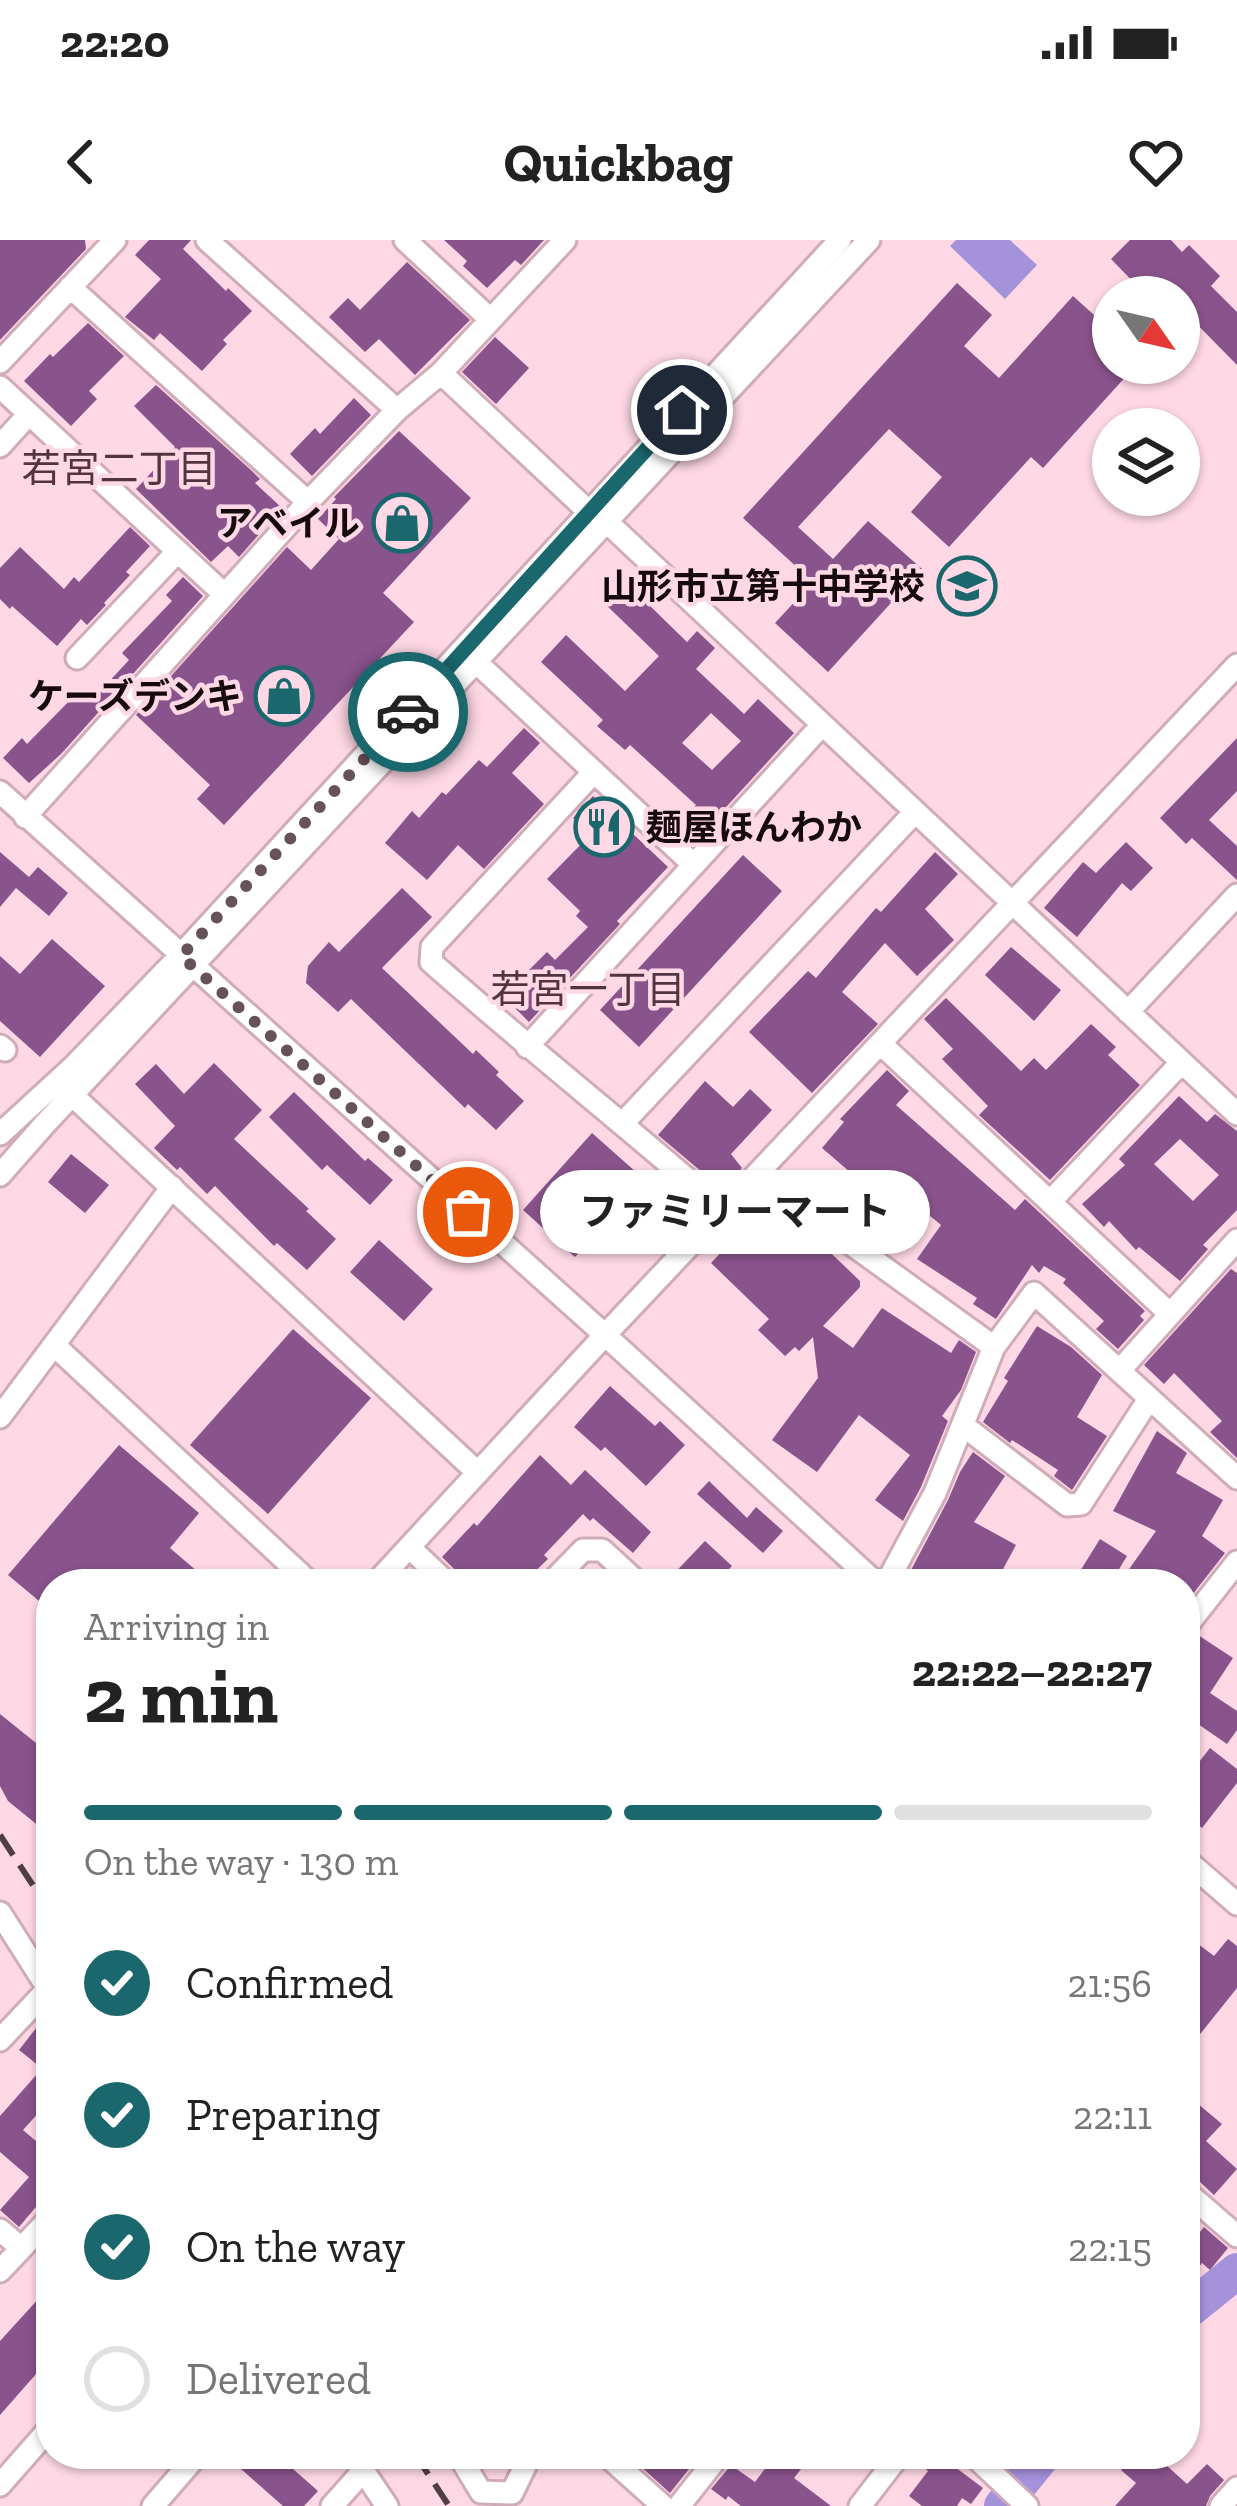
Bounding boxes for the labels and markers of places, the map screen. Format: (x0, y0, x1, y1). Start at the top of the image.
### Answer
pin (631, 359, 733, 461)
shop icon: アベイル (371, 492, 433, 554)
place label: アベイル (217, 502, 360, 545)
school or university icon: 山形市立第十中学校 (936, 555, 998, 617)
place label: 山形市立第十中学校 (601, 565, 925, 608)
shop icon: ケーズデンキ (253, 665, 315, 727)
place label: ケーズデンキ (28, 675, 242, 718)
restaurant icon: 麺屋ほんわか (573, 796, 635, 858)
place label: 麺屋ほんわか (646, 806, 862, 849)
pin (417, 1161, 519, 1263)
callout: ファミリーマート (540, 1170, 930, 1254)

